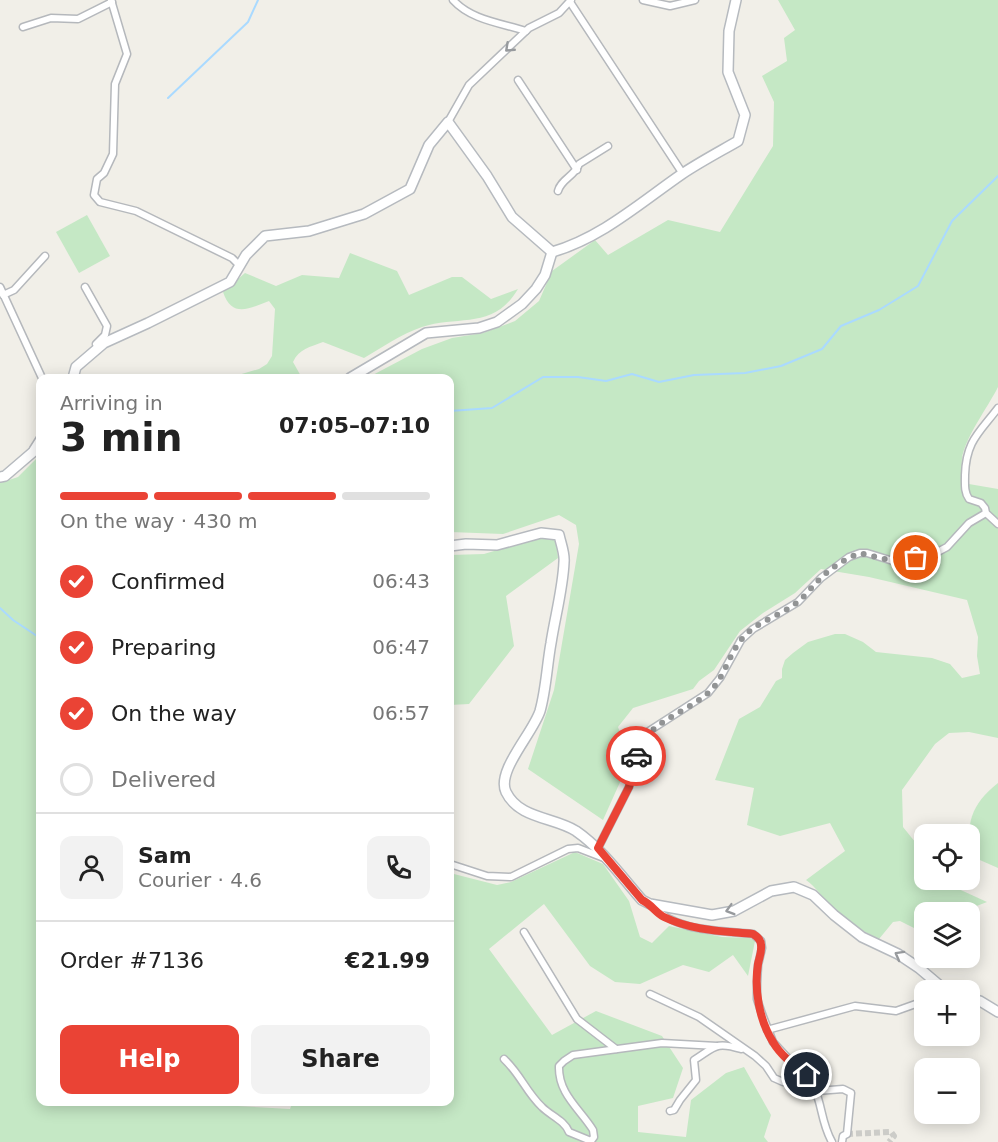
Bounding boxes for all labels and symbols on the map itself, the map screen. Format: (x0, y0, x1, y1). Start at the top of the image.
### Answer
one-way arrow (505, 40, 516, 51)
pin (890, 532, 941, 583)
courier (606, 726, 666, 786)
one-way arrow (725, 903, 736, 915)
one-way arrow (894, 951, 905, 962)
pin (781, 1049, 832, 1100)

